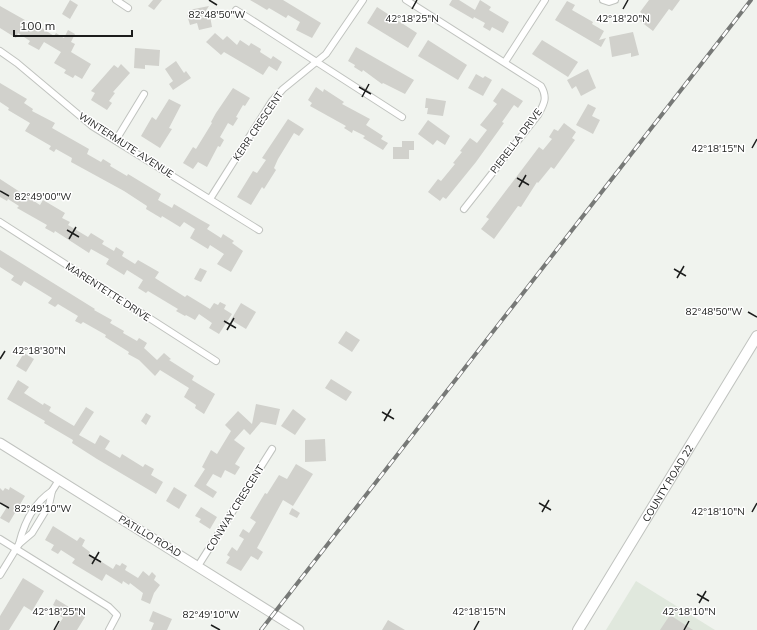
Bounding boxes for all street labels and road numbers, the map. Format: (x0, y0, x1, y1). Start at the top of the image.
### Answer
street label: KERR CRESCENT (230, 89, 286, 163)
street label: PIERELLA DRIVE (487, 106, 545, 176)
street label: WINTERMUTE AVENUE (76, 109, 176, 181)
street label: MARENTETTE DRIVE (63, 260, 153, 324)
street label: COUNTY ROAD 22 (639, 442, 696, 524)
street label: CONWAY CRESCENT (203, 462, 267, 554)
street label: PATILLO ROAD (116, 512, 184, 560)

